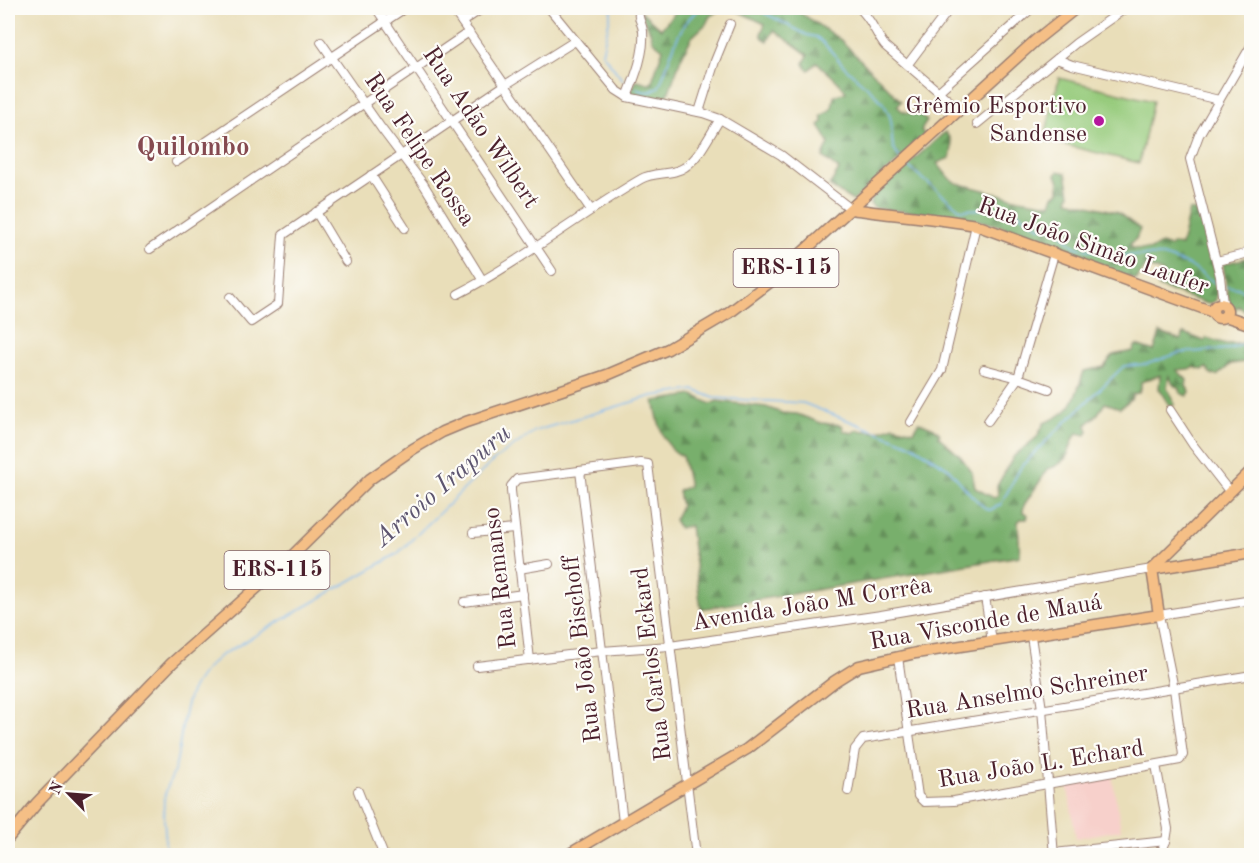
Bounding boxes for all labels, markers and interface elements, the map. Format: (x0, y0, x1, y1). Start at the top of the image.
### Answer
street label: Rua Adão Wilbert (417, 43, 543, 213)
street label: Rua Felipe Rossa (359, 69, 479, 231)
place label: Grêmio Esportivo Sandense (905, 95, 1087, 147)
marker: Grêmio Esportivo Sandense (1092, 114, 1106, 128)
district label: Quilombo (136, 134, 250, 161)
street label: Rua João Simão Laufer (974, 194, 1212, 300)
road number: ERS-115 (734, 249, 838, 287)
water label: Arroio Irapuru (368, 420, 516, 553)
street label: Rua Remanso (480, 506, 522, 650)
road number: ERS-115 (224, 551, 330, 589)
street label: Rua João Bischoff (559, 553, 606, 744)
street label: Rua Carlos Eckard (629, 565, 677, 763)
street label: Avenida João M Corrêa (690, 574, 934, 636)
street label: Rua Visconde de Mauá (868, 591, 1104, 655)
street label: Rua Anselmo Schreiner (904, 662, 1150, 724)
street label: Rua João L. Echard (937, 737, 1145, 793)
north arrow (39, 764, 99, 824)
text: N (47, 779, 67, 797)

